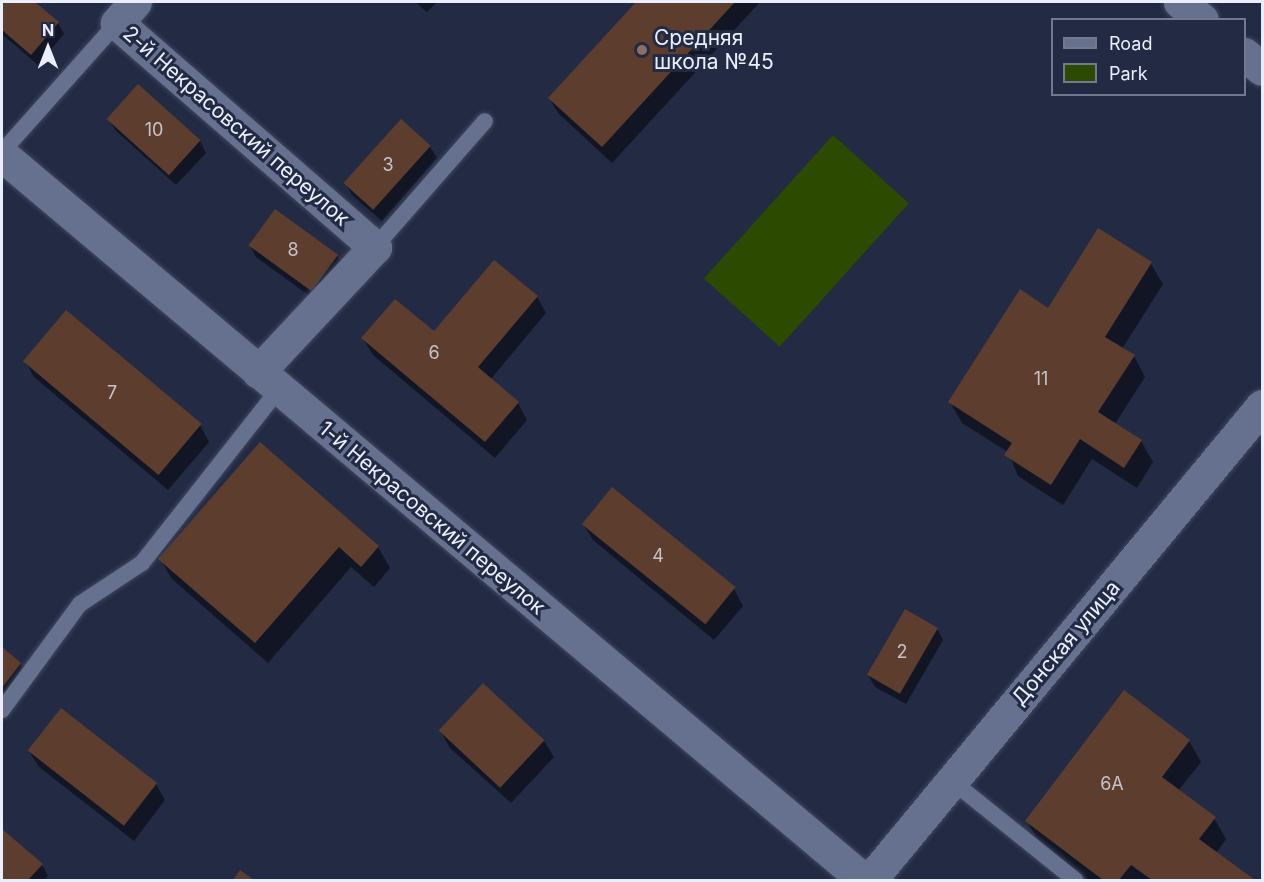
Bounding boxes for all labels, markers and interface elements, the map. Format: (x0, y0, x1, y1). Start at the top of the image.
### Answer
north arrow (18, 18, 78, 78)
legend (1051, 18, 1246, 96)
text: N (42, 20, 54, 40)
street label: 2-й Некрасовский переулок (118, 21, 354, 231)
place label: Средняя школа №45 (654, 25, 774, 75)
text: Road (1109, 33, 1152, 54)
marker: Средняя школа №45 (635, 43, 649, 57)
text: Park (1109, 63, 1148, 84)
house number: 10 (145, 119, 163, 141)
house number: 3 (382, 154, 394, 176)
house number: 8 (287, 239, 299, 261)
house number: 6 (428, 342, 440, 364)
house number: 11 (1034, 368, 1048, 390)
house number: 7 (107, 382, 117, 404)
street label: 1-й Некрасовский переулок (314, 416, 550, 620)
house number: 4 (652, 545, 664, 567)
street label: Донская улица (1007, 576, 1125, 710)
house number: 2 (897, 641, 907, 663)
house number: 6А (1100, 773, 1124, 795)

